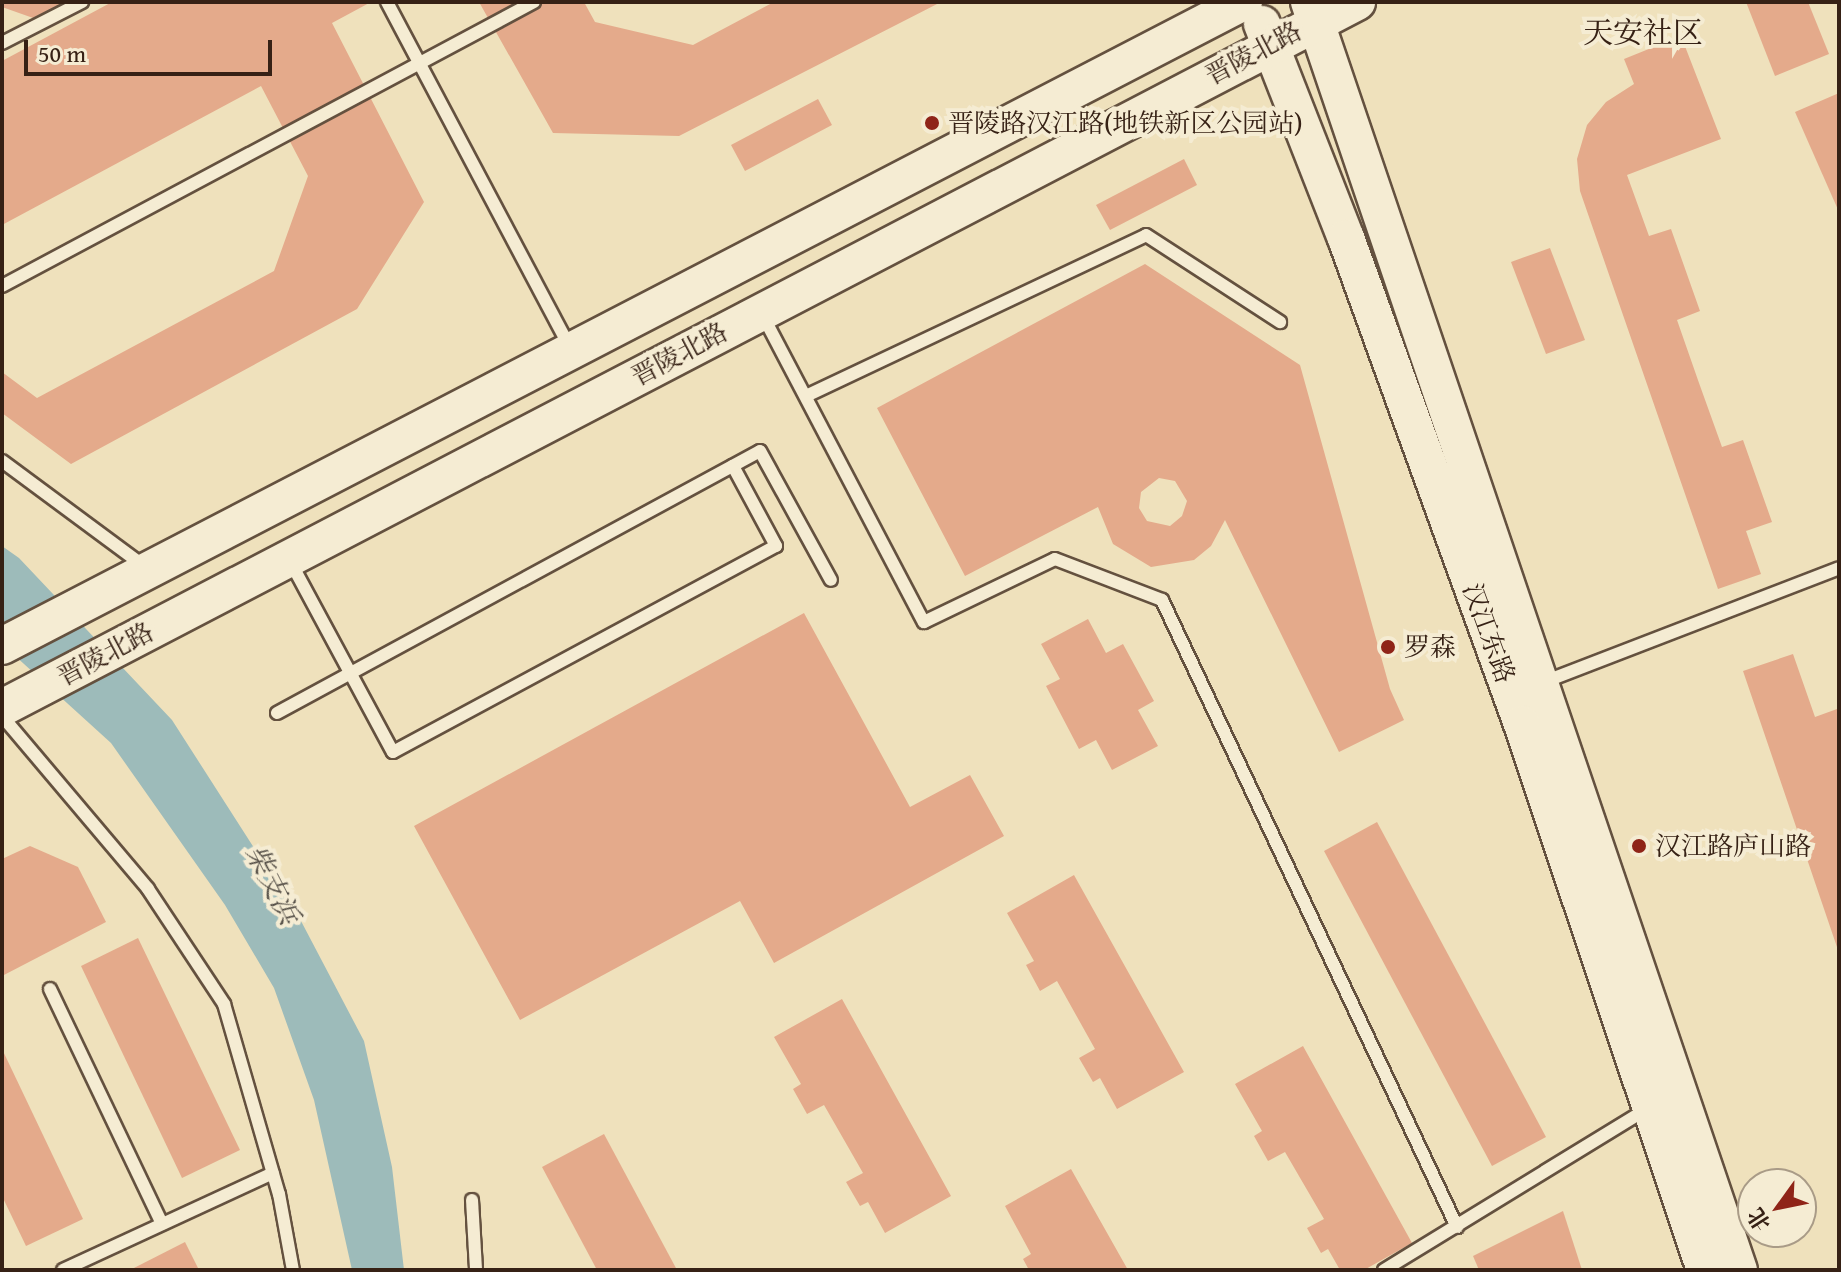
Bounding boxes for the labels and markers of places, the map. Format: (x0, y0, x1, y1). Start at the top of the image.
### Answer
place label: 晋陵路汉江路(地铁新区公园站) (948, 107, 1303, 139)
marker: 晋陵路汉江路(地铁新区公园站) (923, 114, 941, 132)
place label: 罗森 (1404, 631, 1456, 663)
marker: 罗森 (1379, 638, 1397, 656)
place label: 汉江路庐山路 (1655, 830, 1811, 862)
marker: 汉江路庐山路 (1630, 837, 1648, 855)

